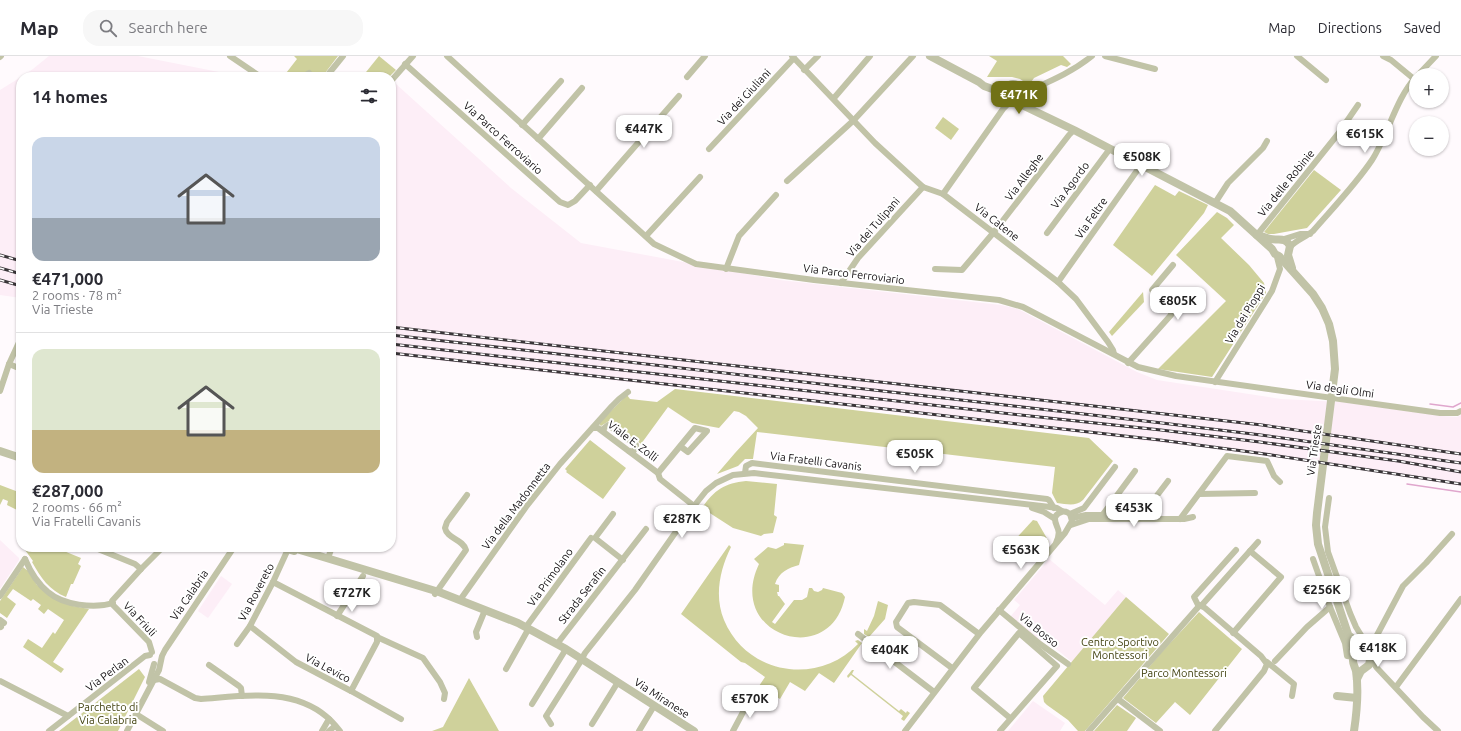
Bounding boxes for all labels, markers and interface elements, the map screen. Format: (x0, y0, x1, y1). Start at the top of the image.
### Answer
search box (83, 10, 363, 46)
text: Map (20, 17, 59, 39)
icon: search (97, 17, 119, 39)
text: Search here (129, 19, 208, 36)
text: Map (1268, 20, 1296, 36)
text: Directions (1318, 20, 1382, 36)
text: Saved (1404, 20, 1441, 36)
street label: Via dei Giuliani (715, 66, 773, 128)
map controls (1409, 68, 1449, 156)
button: + (1409, 68, 1449, 108)
pin: €471K (991, 81, 1047, 115)
icon: filters (358, 85, 380, 107)
text: 14 homes (32, 87, 108, 106)
text: €471K (1000, 87, 1038, 101)
street label: Via Parco Ferroviario (461, 99, 545, 177)
pin: €447K (616, 115, 672, 149)
button: − (1409, 116, 1449, 156)
pin: €615K (1337, 120, 1393, 154)
text: €447K (625, 121, 663, 135)
text: €615K (1346, 126, 1384, 140)
pin: €508K (1114, 143, 1170, 177)
street label: Via delle Robinie (1255, 147, 1317, 219)
text: €508K (1123, 149, 1161, 163)
street label: Via Alleghe (1002, 151, 1046, 203)
street label: Via Agordo (1049, 159, 1091, 211)
icon: home (170, 163, 242, 235)
street label: Via dei Tulipani (844, 195, 902, 259)
street label: Via Feltre (1072, 195, 1110, 241)
street label: Via Catene (972, 201, 1022, 243)
street label: Via Parco Ferroviario (803, 262, 905, 286)
text: €471,000 (32, 269, 103, 288)
street label: Via dei Pioppi (1223, 282, 1267, 346)
pin: €805K (1150, 287, 1206, 321)
text: 2 rooms · 78 m² (32, 288, 122, 302)
text: €805K (1159, 293, 1197, 307)
text: Via Trieste (32, 302, 93, 316)
icon: home (170, 375, 242, 447)
street label: Via degli Olmi (1305, 378, 1375, 400)
street label: Viale E. Zolli (606, 418, 660, 464)
street label: Via Trieste (1304, 423, 1324, 477)
pin: €505K (887, 440, 943, 474)
text: €505K (896, 446, 934, 460)
street label: Via Fratelli Cavanis (770, 449, 863, 473)
street label: Via della Madonnetta (479, 460, 553, 552)
text: €287,000 (32, 481, 103, 500)
pin: €453K (1106, 494, 1162, 528)
text: 2 rooms · 66 m² (32, 500, 122, 514)
text: €453K (1115, 500, 1153, 514)
pin: €287K (654, 505, 710, 539)
text: €287K (663, 511, 701, 525)
text: Via Fratelli Cavanis (32, 514, 141, 528)
pin: €563K (993, 536, 1049, 570)
text: €563K (1002, 542, 1040, 556)
street label: Via Primolano (525, 546, 575, 608)
street label: Via Rovereto (236, 561, 276, 623)
street label: Strada Serafin (556, 564, 608, 626)
street label: Via Calabria (168, 568, 210, 622)
pin: €256K (1294, 576, 1350, 610)
pin: €727K (324, 579, 380, 613)
text: €256K (1303, 582, 1341, 596)
text: €727K (333, 585, 371, 599)
street label: Via Friuli (121, 599, 159, 639)
street label: Via Bosso (1017, 610, 1061, 650)
pin: €418K (1350, 634, 1406, 668)
pin: €404K (862, 636, 918, 670)
park label: Centro Sportivo Montessori (1081, 636, 1159, 661)
text: €418K (1359, 640, 1397, 654)
text: €404K (871, 642, 909, 656)
street label: Via Levico (303, 651, 353, 685)
street label: Via Perlan (84, 654, 130, 694)
park label: Parco Montessori (1141, 667, 1227, 679)
street label: Via Miranese (632, 676, 692, 720)
pin: €570K (722, 685, 778, 719)
text: €570K (731, 691, 769, 705)
park label: Parchetto di Via Calabria (78, 701, 138, 726)

